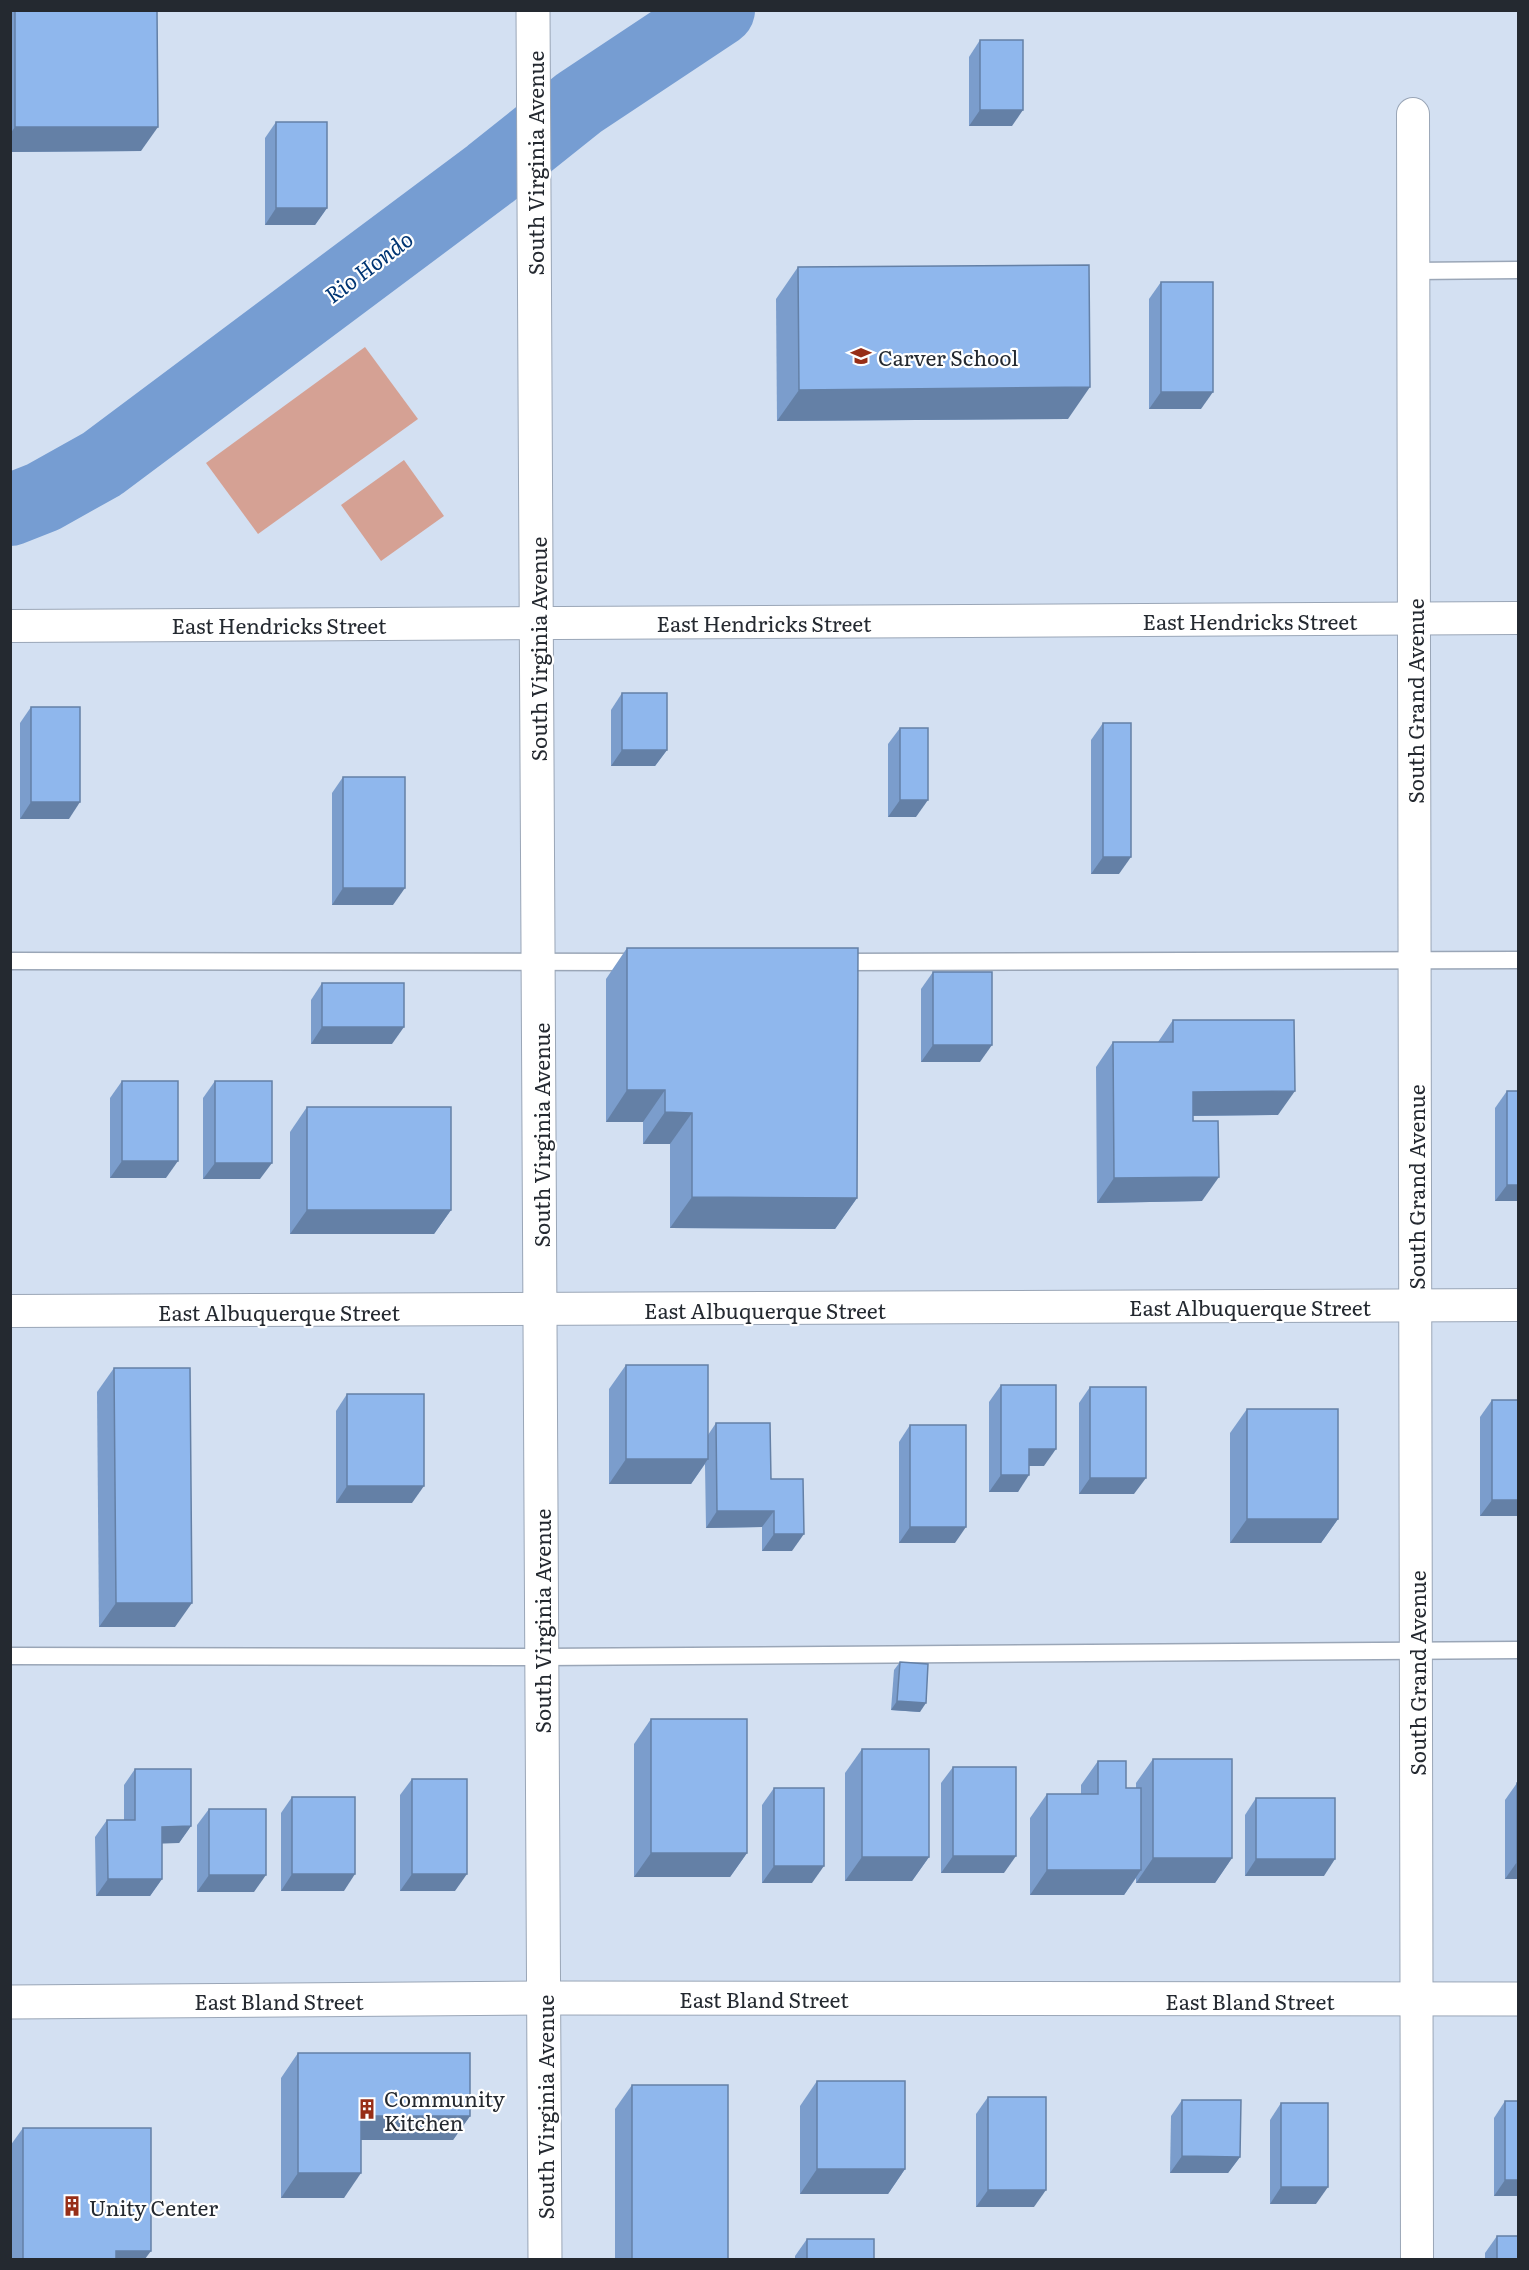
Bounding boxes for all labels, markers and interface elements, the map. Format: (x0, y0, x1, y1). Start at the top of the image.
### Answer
street label: South Virginia Avenue (519, 50, 550, 276)
water label: Rio Hondo (317, 222, 419, 310)
place label: Carver School (878, 341, 1018, 372)
school or university icon: Carver School (849, 344, 873, 368)
street label: South Virginia Avenue (522, 536, 553, 762)
street label: South Grand Avenue (1399, 598, 1430, 804)
street label: East Hendricks Street (1143, 605, 1358, 636)
street label: East Hendricks Street (657, 607, 872, 638)
street label: East Hendricks Street (172, 609, 387, 640)
street label: South Virginia Avenue (525, 1022, 556, 1248)
street label: South Grand Avenue (1400, 1084, 1431, 1290)
street label: East Albuquerque Street (1129, 1291, 1371, 1322)
street label: East Albuquerque Street (644, 1294, 886, 1325)
street label: East Albuquerque Street (158, 1296, 400, 1327)
street label: South Virginia Avenue (526, 1508, 557, 1734)
street label: South Grand Avenue (1401, 1570, 1432, 1776)
street label: East Bland Street (679, 1983, 849, 2014)
street label: East Bland Street (194, 1985, 364, 2016)
street label: East Bland Street (1165, 1985, 1335, 2016)
street label: South Virginia Avenue (529, 1994, 560, 2220)
place label: Community Kitchen (384, 2082, 506, 2137)
building icon: Community Kitchen (355, 2097, 379, 2121)
place label: Unity Center (89, 2191, 218, 2222)
building icon: Unity Center (60, 2194, 84, 2218)

